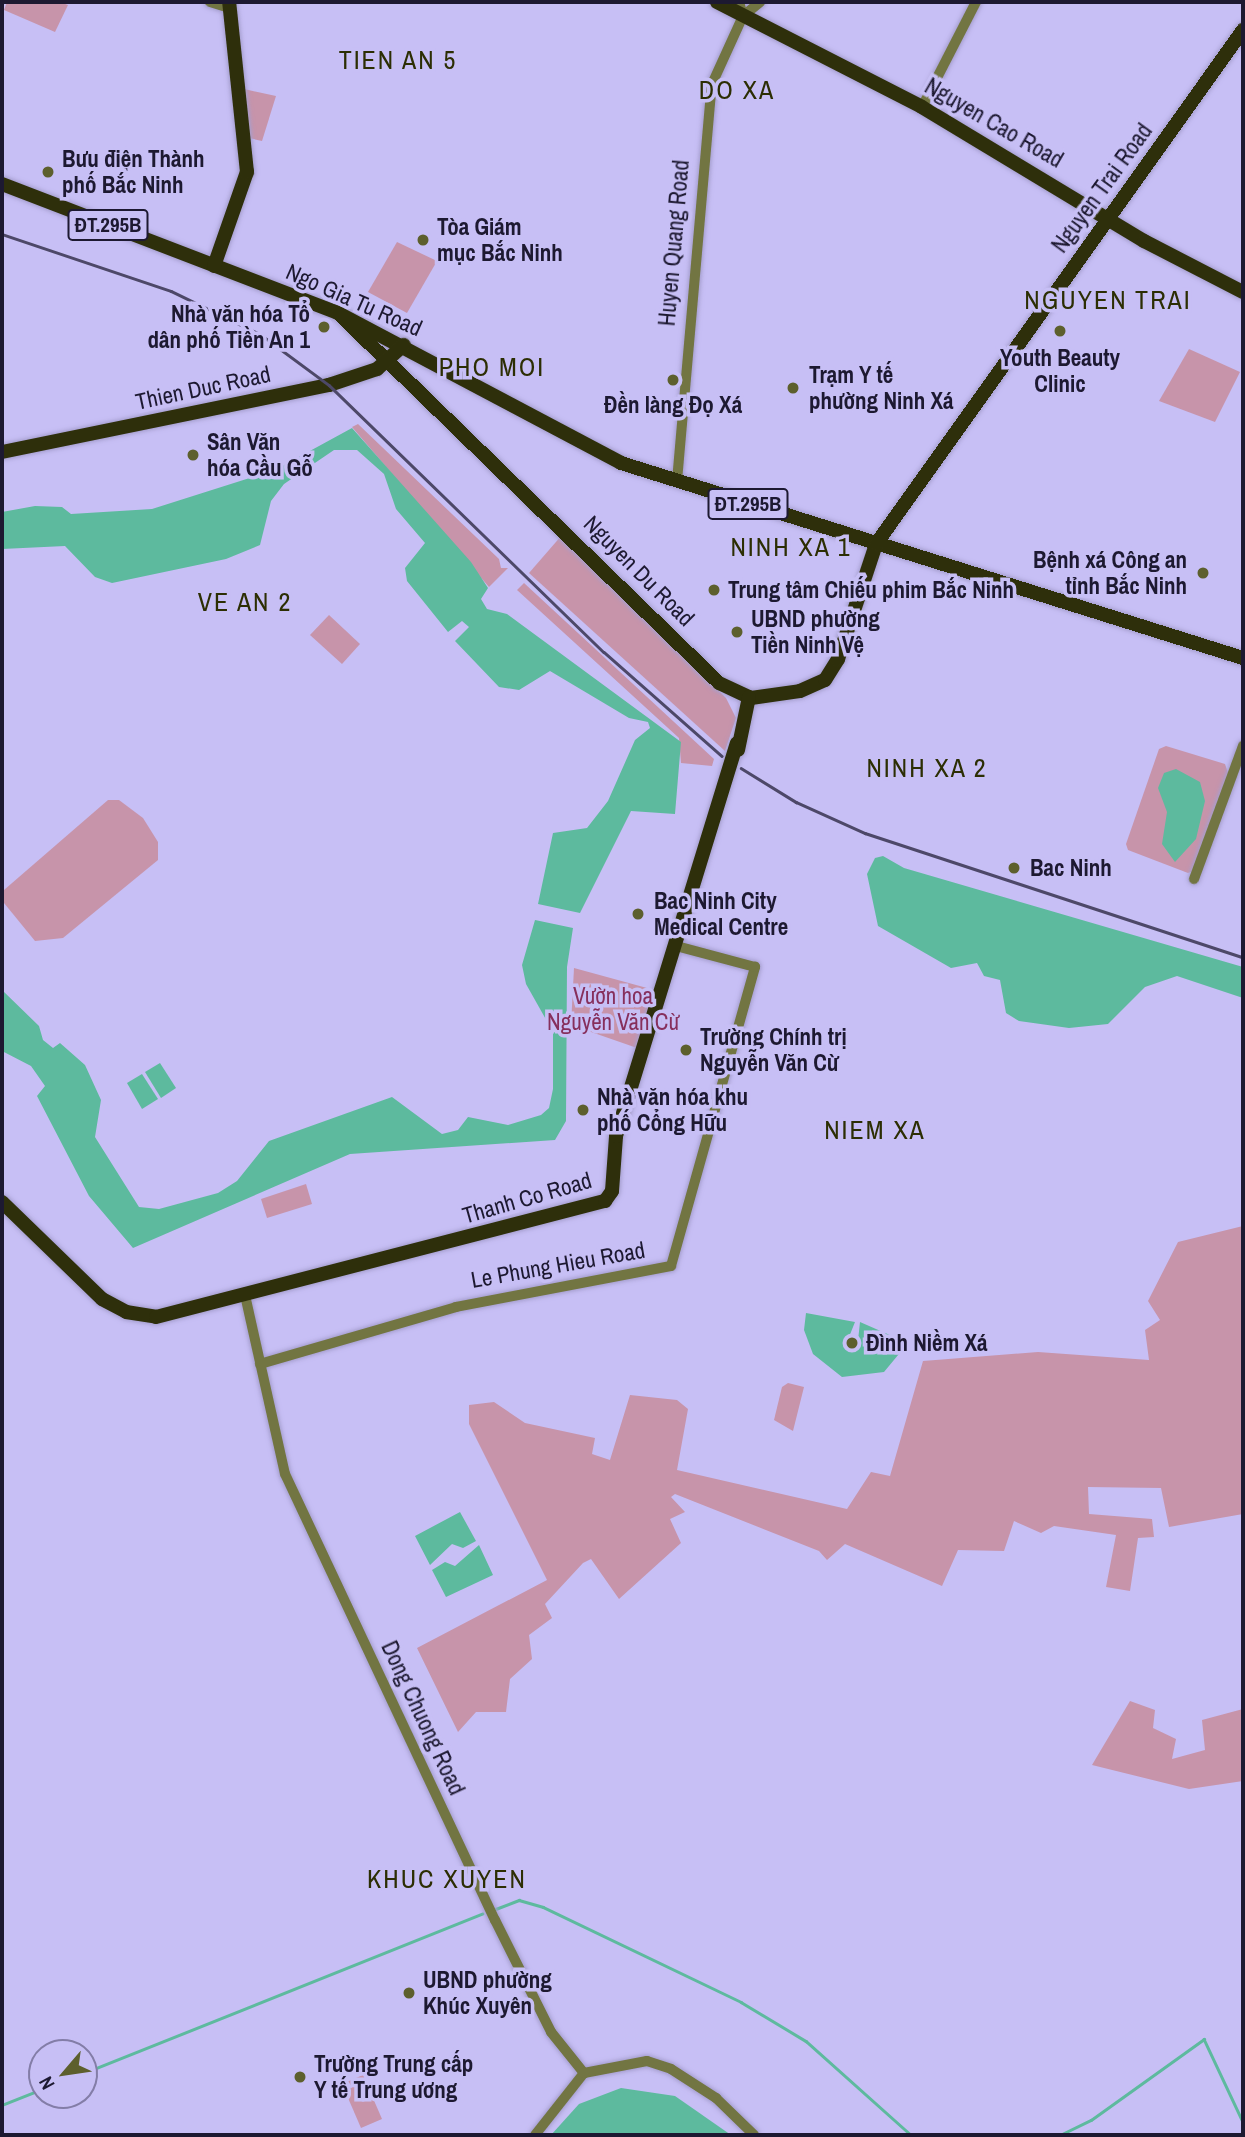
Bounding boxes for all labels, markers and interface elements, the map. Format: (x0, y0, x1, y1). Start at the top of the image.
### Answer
district label: TIEN AN 5 (339, 44, 457, 76)
street label: Nguyen Cao Road (920, 72, 1068, 174)
district label: DO XA (699, 74, 775, 106)
street label: Nguyen Trai Road (1046, 118, 1158, 258)
place label: Bưu điện Thành phố Bắc Ninh (62, 145, 205, 199)
street label: Huyen Quang Road (653, 159, 695, 327)
marker: Bưu điện Thành phố Bắc Ninh (40, 164, 56, 180)
road number: ĐT.295B (66, 208, 150, 243)
place label: Tòa Giám mục Bắc Ninh (437, 213, 563, 267)
marker: Tòa Giám mục Bắc Ninh (415, 232, 431, 248)
street label: Ngo Gia Tu Road (282, 258, 426, 342)
district label: NGUYEN TRAI (1026, 284, 1190, 316)
place label: Nhà văn hóa Tổ dân phố Tiền An 1 (147, 300, 310, 354)
marker: Nhà văn hóa Tổ dân phố Tiền An 1 (316, 319, 332, 335)
marker: Youth Beauty Clinic (1050, 321, 1070, 341)
place label: Youth Beauty Clinic (1000, 344, 1120, 398)
district label: PHO MOI (440, 351, 544, 383)
street label: Thien Duc Road (133, 360, 273, 416)
place label: Trạm Y tế phường Ninh Xá (809, 361, 954, 415)
marker: Đền làng Đọ Xá (665, 372, 681, 388)
marker: Trạm Y tế phường Ninh Xá (783, 378, 803, 398)
place label: Đền làng Đọ Xá (604, 391, 742, 419)
place label: Sân Văn hóa Cầu Gỗ (207, 428, 313, 482)
marker: Sân Văn hóa Cầu Gỗ (185, 447, 201, 463)
road number: ĐT.295B (706, 486, 790, 522)
street label: Nguyen Du Road (578, 510, 700, 632)
district label: NINH XA 1 (731, 531, 851, 563)
place label: Bệnh xá Công an tỉnh Bắc Ninh (1033, 546, 1187, 600)
marker: Bệnh xá Công an tỉnh Bắc Ninh (1193, 563, 1213, 583)
place label: Trung tâm Chiếu phim Bắc Ninh (728, 576, 1014, 604)
marker: Trung tâm Chiếu phim Bắc Ninh (706, 582, 722, 598)
district label: VE AN 2 (198, 586, 292, 618)
place label: UBND phường Tiền Ninh Vệ (751, 605, 880, 659)
marker: UBND phường Tiền Ninh Vệ (729, 624, 745, 640)
district label: NINH XA 2 (867, 752, 987, 784)
place label: Bac Ninh (1030, 854, 1112, 882)
marker: Bac Ninh (1004, 858, 1024, 878)
place label: Bac Ninh City Medical Centre (654, 887, 788, 941)
marker: Bac Ninh City Medical Centre (628, 904, 648, 924)
park label: Vườn hoa Nguyễn Văn Cừ (547, 982, 679, 1036)
place label: Trường Chính trị Nguyễn Văn Cừ (700, 1023, 847, 1077)
marker: Trường Chính trị Nguyễn Văn Cừ (678, 1042, 694, 1058)
place label: Nhà văn hóa khu phố Cổng Hữu (597, 1083, 748, 1137)
marker: Nhà văn hóa khu phố Cổng Hữu (575, 1102, 591, 1118)
district label: NIEM XA (825, 1114, 925, 1146)
street label: Thanh Co Road (459, 1166, 595, 1230)
street label: Le Phung Hieu Road (469, 1236, 647, 1294)
place label: Đình Niềm Xá (866, 1329, 988, 1357)
marker: Đình Niềm Xá (844, 1335, 860, 1351)
street label: Dong Chuong Road (375, 1637, 471, 1799)
district label: KHUC XUYEN (368, 1863, 526, 1895)
place label: UBND phường Khúc Xuyên (423, 1966, 552, 2020)
marker: UBND phường Khúc Xuyên (401, 1985, 417, 2001)
north arrow (28, 2039, 98, 2109)
place label: Trường Trung cấp Y tế Trung ương (314, 2050, 473, 2104)
marker: Trường Trung cấp Y tế Trung ương (292, 2069, 308, 2085)
text: N (32, 2072, 60, 2094)

